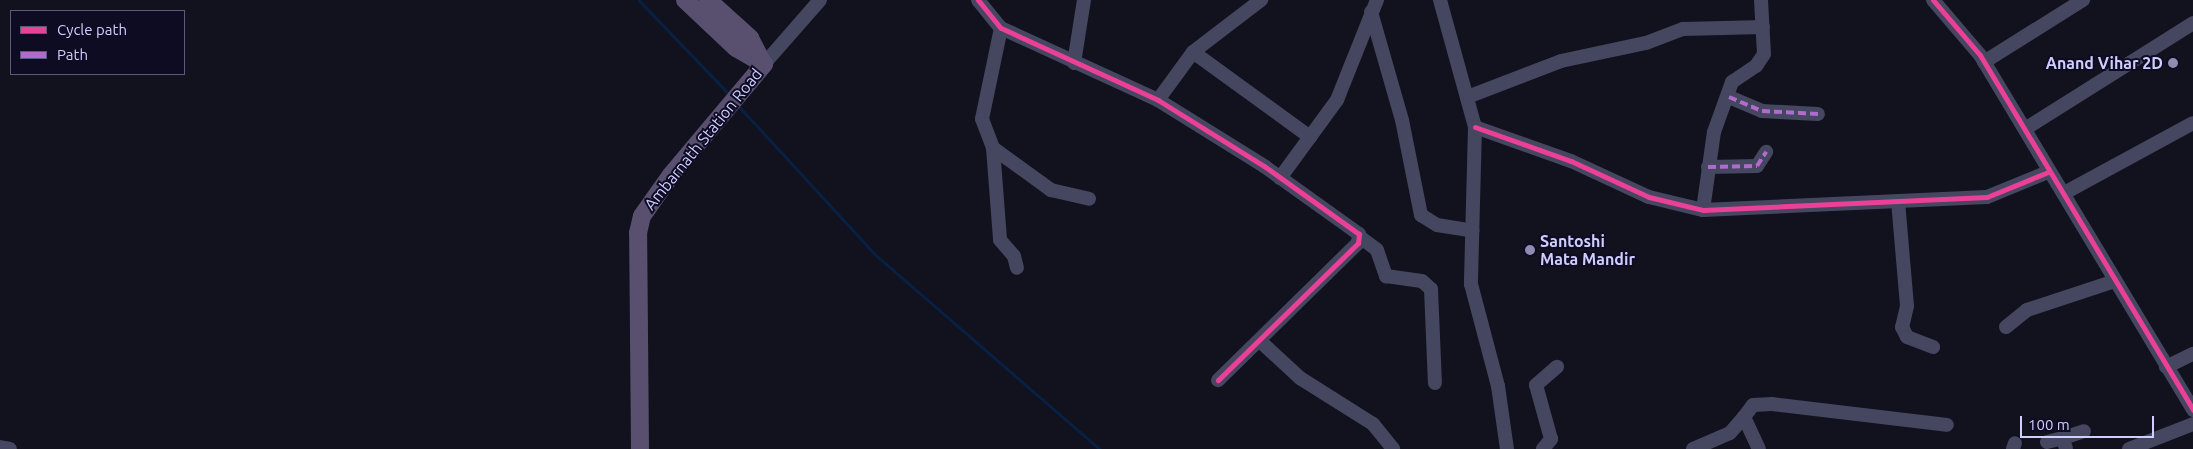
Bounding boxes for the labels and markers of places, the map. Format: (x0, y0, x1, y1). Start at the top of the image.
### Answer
place label: Anand Vihar 2D (2046, 53, 2163, 73)
marker: Anand Vihar 2D (2167, 57, 2179, 69)
place label: Santoshi Mata Mandir (1540, 231, 1635, 269)
marker: Santoshi Mata Mandir (1524, 244, 1536, 256)

